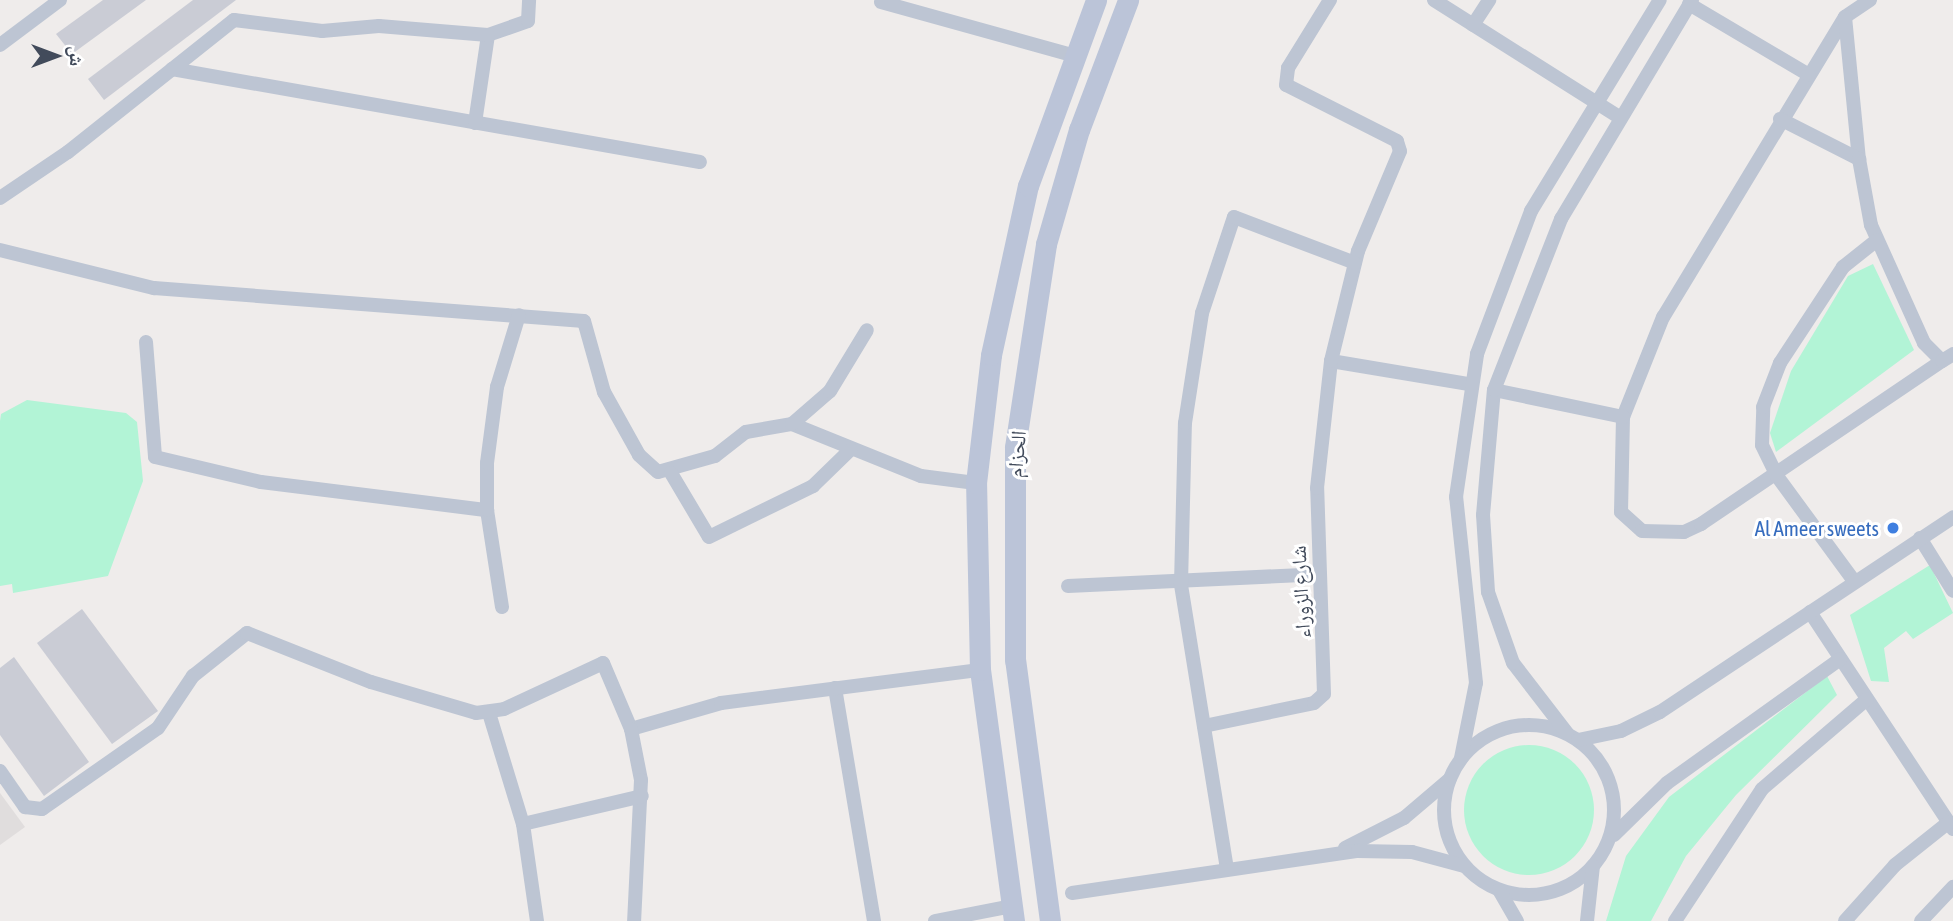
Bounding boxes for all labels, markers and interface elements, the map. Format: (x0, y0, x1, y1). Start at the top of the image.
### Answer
north arrow (21, 21, 91, 91)
text: ش (66, 46, 88, 66)
street label: الحزام (1001, 429, 1031, 479)
place label: Al Ameer sweets (1755, 515, 1879, 541)
marker: Al Ameer sweets (1885, 520, 1901, 536)
street label: شارع الزوراء (1285, 545, 1315, 639)

